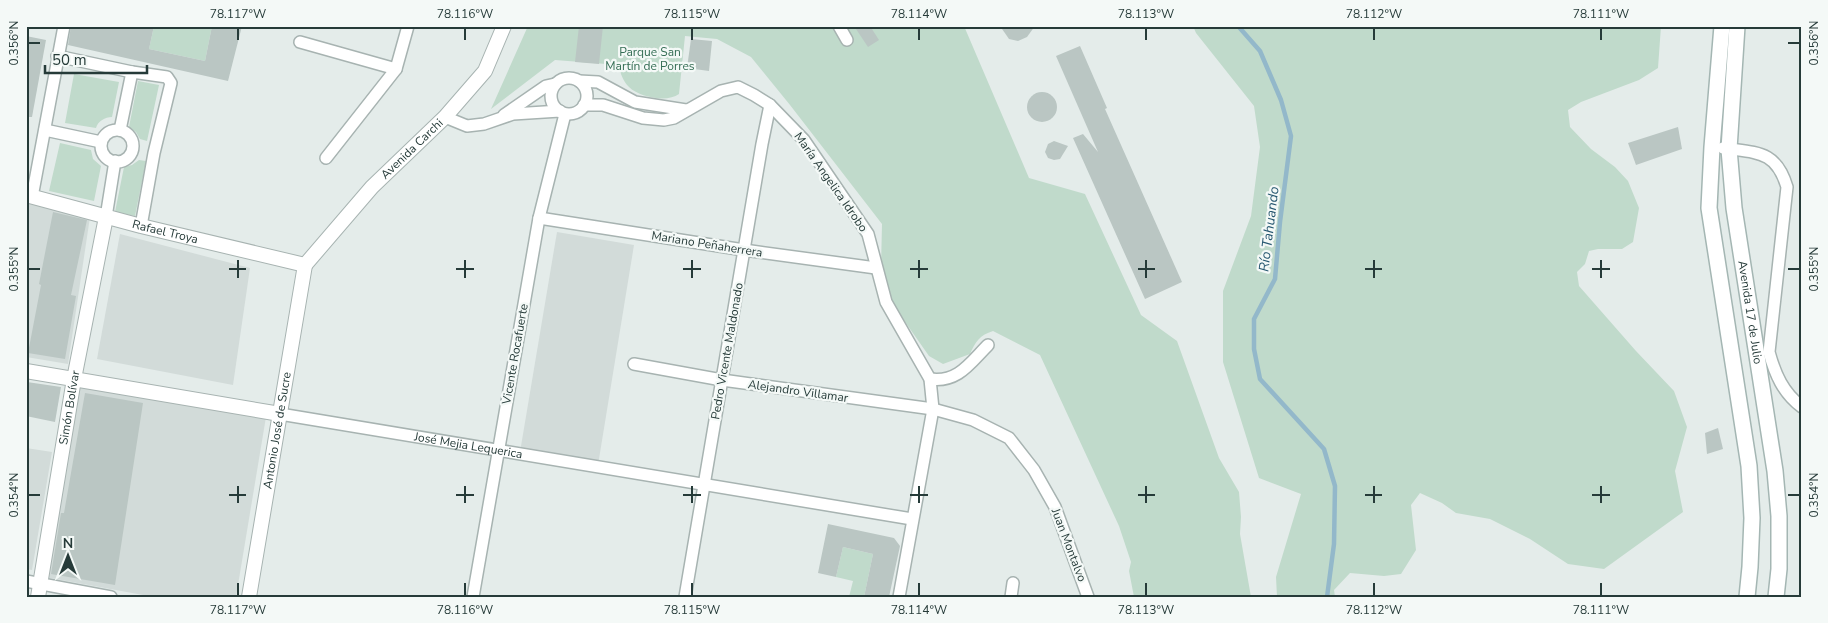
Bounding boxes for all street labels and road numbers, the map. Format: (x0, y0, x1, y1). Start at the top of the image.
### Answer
street label: Avenida Carchi (377, 115, 446, 183)
street label: María Angelica Idrobo (791, 129, 872, 235)
street label: Rafael Troya (130, 216, 200, 247)
street label: Mariano Peñaherrera (650, 227, 764, 261)
street label: Avenida 17 de Julio (1734, 259, 1766, 366)
street label: Pedro Vicente Maldonado (707, 281, 747, 421)
street label: Vicente Rocafuerte (498, 302, 532, 407)
street label: Simón Bolívar (55, 368, 84, 446)
street label: Antonio José de Sucre (259, 371, 295, 490)
street label: Alejandro Villamar (747, 376, 850, 406)
street label: José Mejia Lequerica (412, 428, 524, 462)
street label: Juan Montalvo (1047, 505, 1090, 584)

